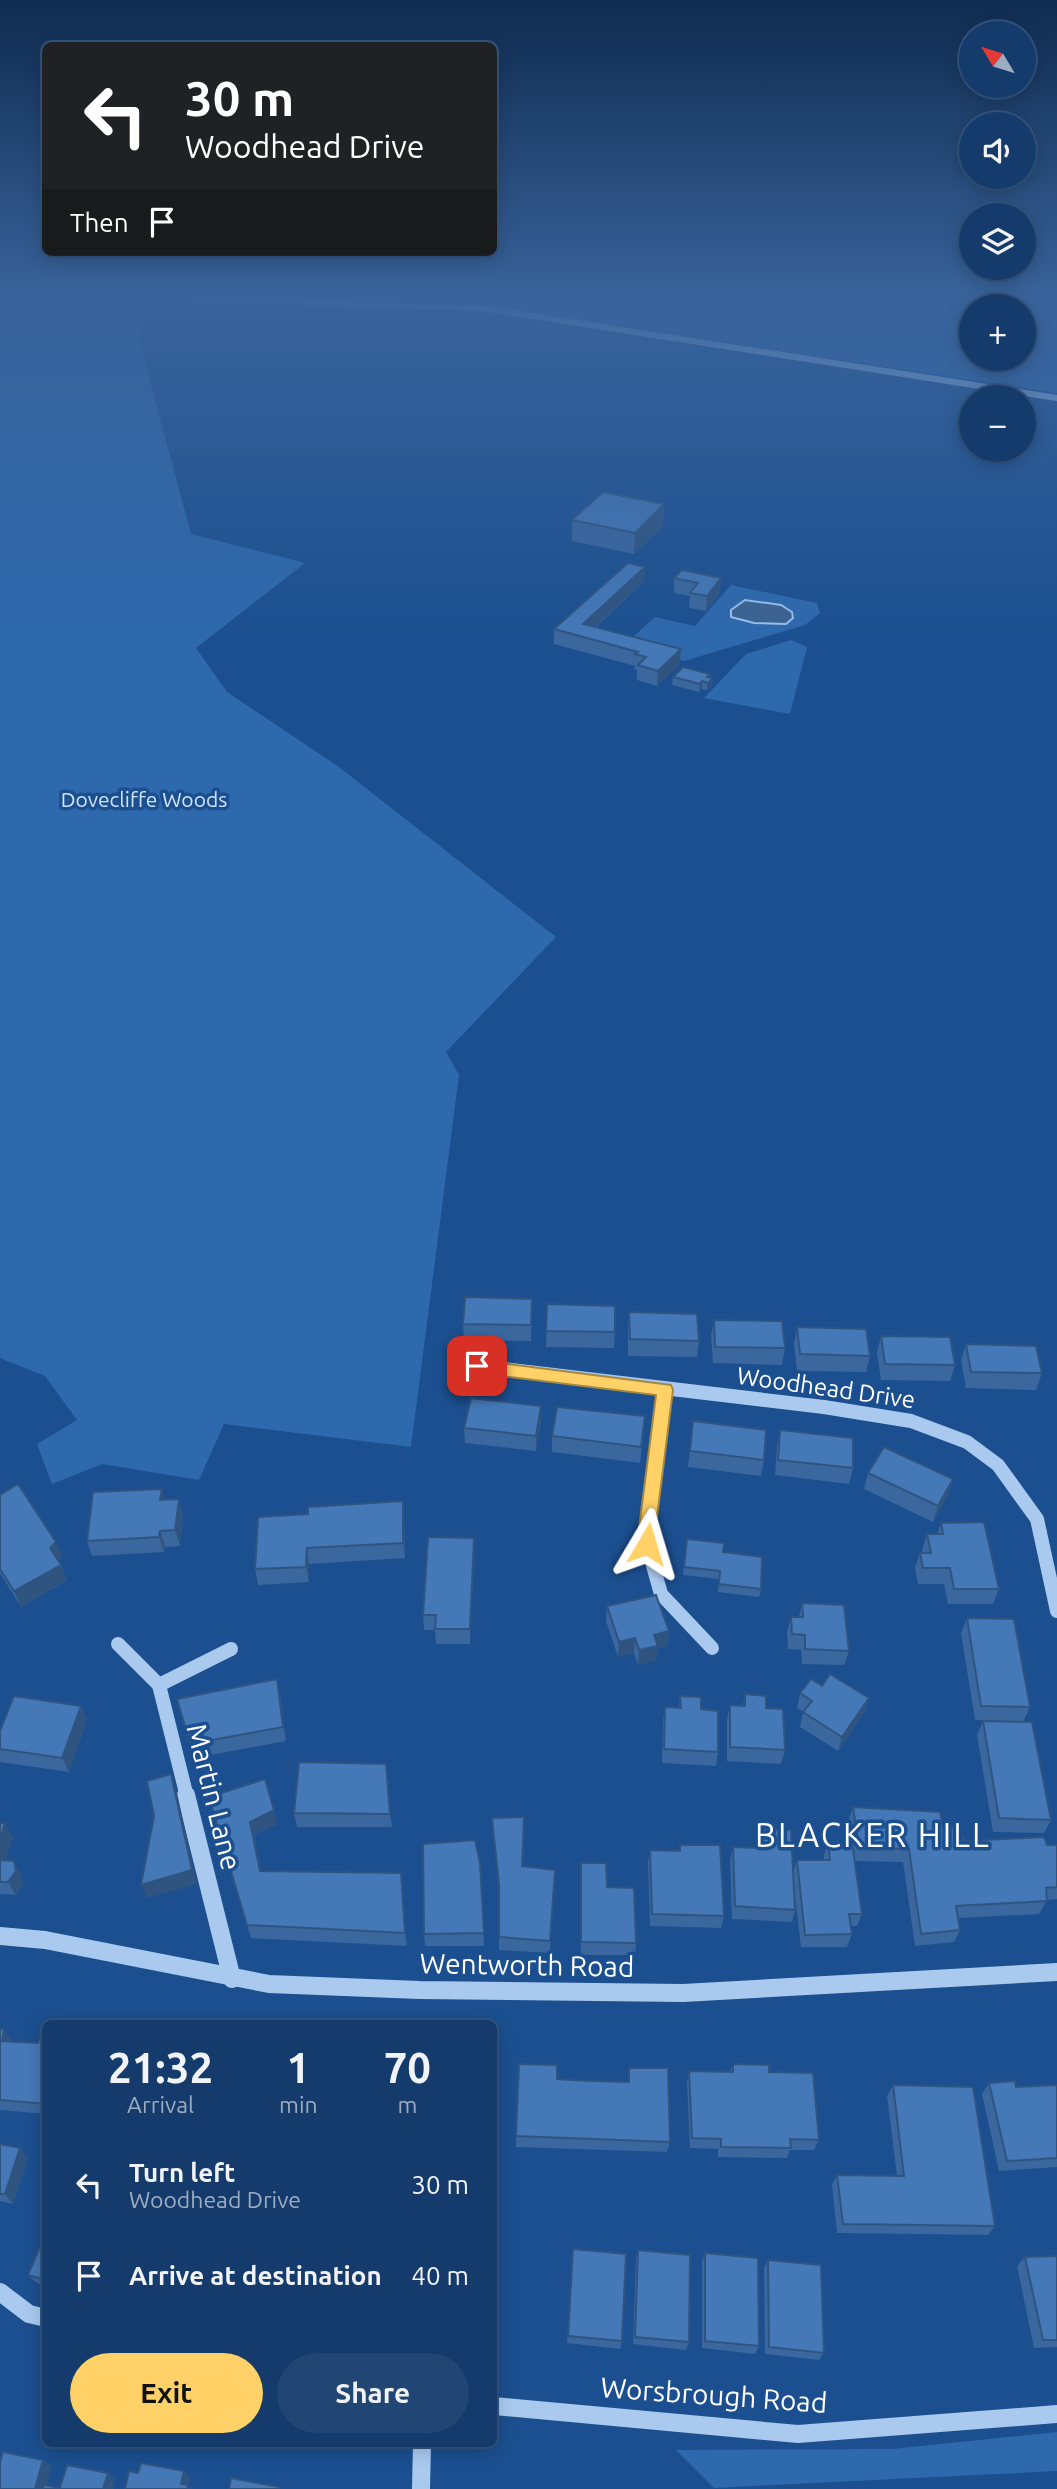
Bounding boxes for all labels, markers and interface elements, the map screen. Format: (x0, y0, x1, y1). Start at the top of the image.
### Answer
north arrow (959, 21, 1036, 98)
map controls (959, 21, 1036, 462)
icon: left (70, 70, 161, 161)
text: 30 m (185, 70, 294, 125)
button: sound (959, 112, 1036, 189)
text: Woodhead Drive (185, 128, 424, 164)
icon: arrive (143, 203, 181, 241)
button: layers (959, 203, 1036, 280)
text: Then (70, 208, 129, 237)
button: + (959, 294, 1036, 371)
button: − (959, 385, 1036, 462)
park label: Dovecliffe Woods (61, 787, 227, 811)
pin (447, 1336, 507, 1396)
icon: arrive (458, 1347, 496, 1385)
street label: Woodhead Drive (735, 1362, 917, 1413)
position arrow (610, 1507, 684, 1581)
street label: Martin Lane (181, 1721, 248, 1873)
district label: BLACKER HILL (755, 1816, 991, 1853)
street label: Wentworth Road (419, 1947, 635, 1982)
text: 21:32 (108, 2044, 213, 2091)
text: 1 (287, 2044, 310, 2091)
text: 70 (384, 2044, 431, 2091)
text: Arrival (127, 2092, 194, 2117)
text: min (279, 2092, 318, 2117)
text: m (397, 2092, 417, 2117)
text: Turn left (129, 2158, 235, 2187)
icon: left (70, 2166, 108, 2204)
text: 30 m (411, 2170, 469, 2199)
text: Woodhead Drive (129, 2187, 301, 2212)
icon: arrive (70, 2257, 108, 2295)
text: Arrive at destination (129, 2261, 382, 2290)
text: 40 m (411, 2261, 469, 2290)
button: Exit (70, 2353, 263, 2433)
button: Share (277, 2353, 469, 2433)
street label: Worsbrough Road (600, 2371, 828, 2418)

